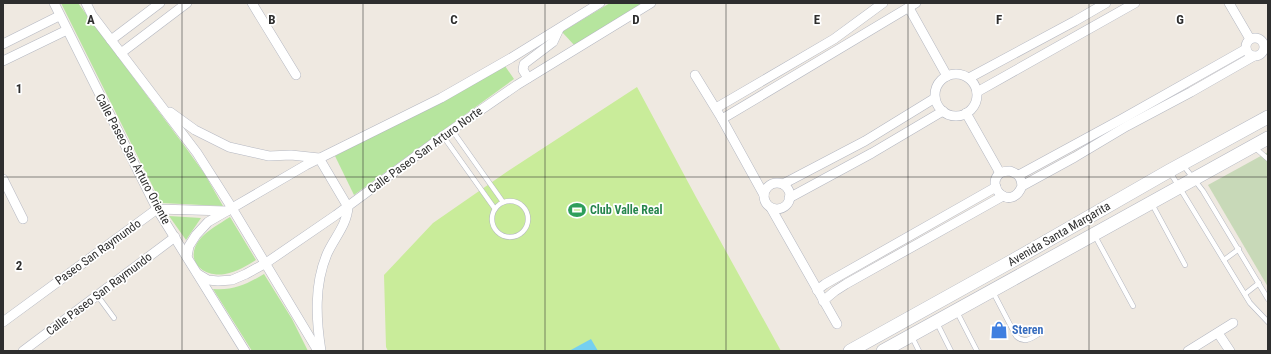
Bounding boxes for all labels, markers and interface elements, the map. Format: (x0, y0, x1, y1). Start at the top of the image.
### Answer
text: A (87, 12, 95, 27)
text: B (268, 12, 276, 27)
text: C (450, 12, 458, 27)
text: D (632, 12, 640, 27)
text: E (814, 12, 821, 27)
text: F (996, 12, 1002, 27)
text: G (1176, 12, 1184, 27)
text: 1 (16, 81, 22, 96)
street label: Calle Paseo San Arturo Oriente (93, 91, 174, 227)
street label: Calle Paseo San Arturo Norte (365, 103, 485, 196)
street label: Avenida Santa Margarita (1005, 199, 1113, 269)
sports icon: Club Valle Real (567, 200, 587, 220)
place label: Club Valle Real (590, 203, 662, 217)
street label: Paseo San Raymundo (52, 216, 144, 288)
street label: Calle Paseo San Raymundo (43, 250, 155, 338)
text: 2 (16, 258, 23, 273)
shop icon: Steren (989, 320, 1009, 340)
place label: Steren (1012, 323, 1044, 337)

